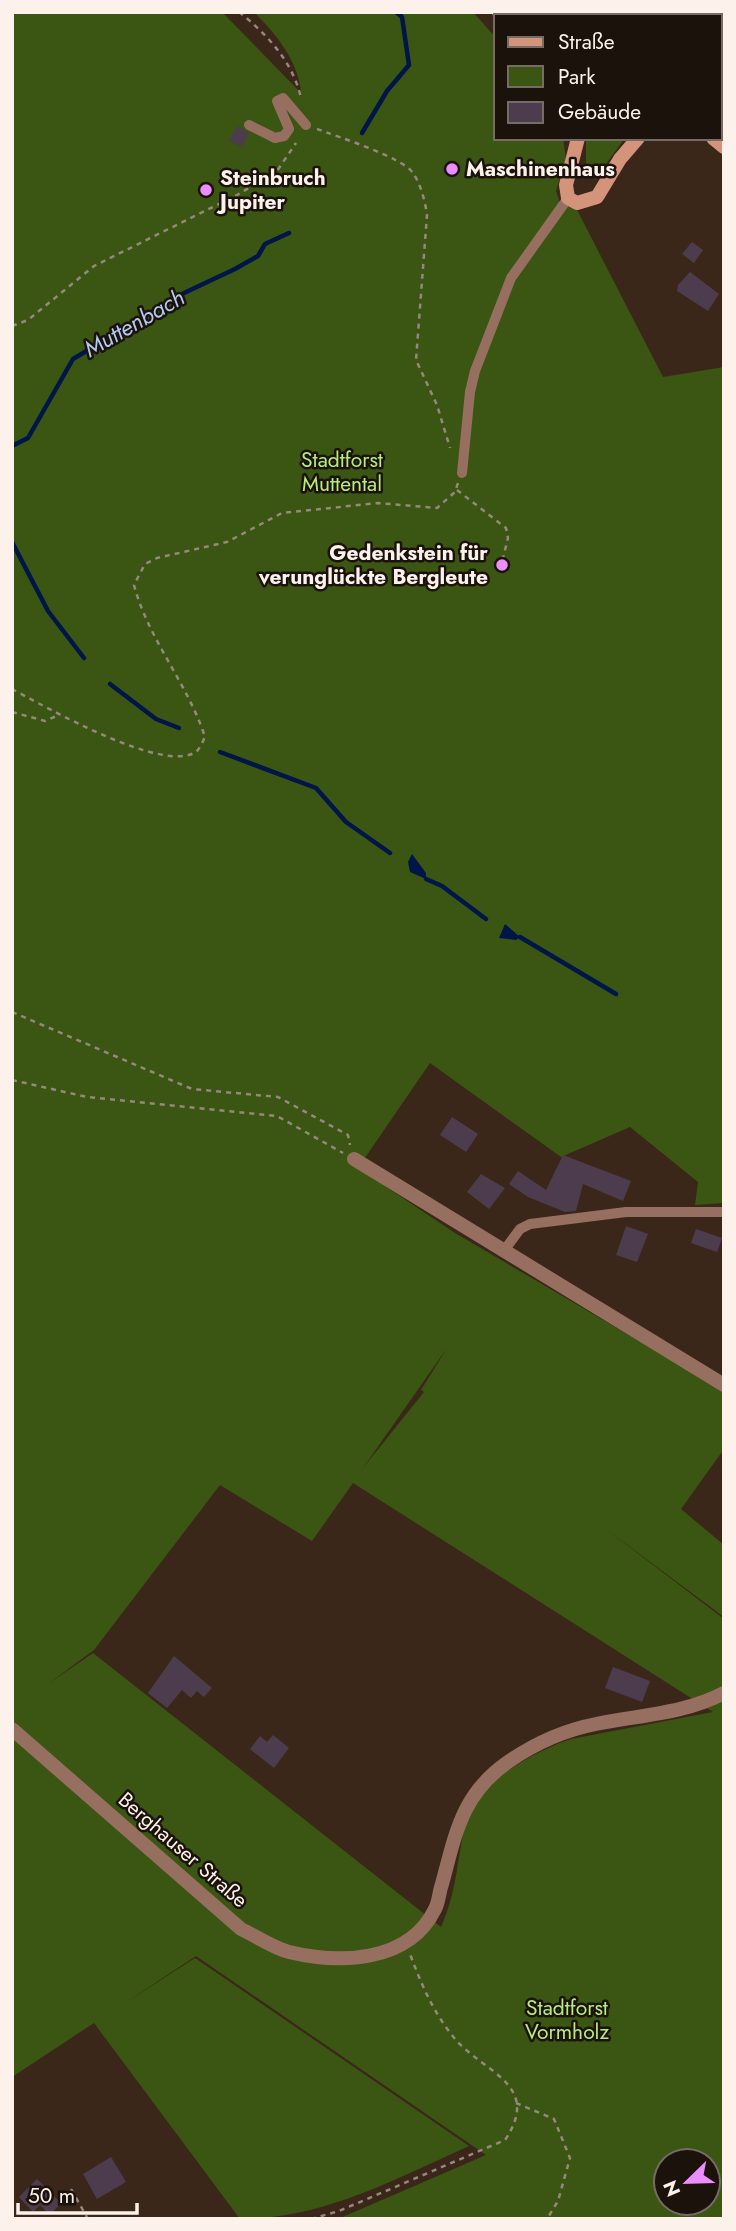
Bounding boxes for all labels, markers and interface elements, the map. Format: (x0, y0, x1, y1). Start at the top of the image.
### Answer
legend (494, 14, 722, 140)
text: Straße (558, 27, 615, 57)
text: Park (558, 62, 596, 92)
text: Gebäude (558, 97, 641, 127)
place label: Maschinenhaus (466, 154, 615, 184)
marker: Maschinenhaus (444, 161, 460, 177)
place label: Steinbruch Jupiter (216, 163, 326, 217)
marker: Steinbruch Jupiter (198, 182, 214, 198)
water label: Muttenbach (77, 280, 191, 366)
park label: Stadtforst Muttental (301, 445, 383, 499)
place label: Gedenkstein für verunglückte Bergleute (258, 538, 488, 592)
marker: Gedenkstein für verunglückte Bergleute (494, 557, 510, 573)
street label: Berghauser Straße (112, 1785, 254, 1915)
park label: Stadtforst Vormholz (525, 1993, 609, 2047)
north arrow (652, 2147, 722, 2217)
scale bar (18, 2172, 136, 2216)
text: N (656, 2176, 687, 2201)
text: 50 m (28, 2181, 75, 2211)

